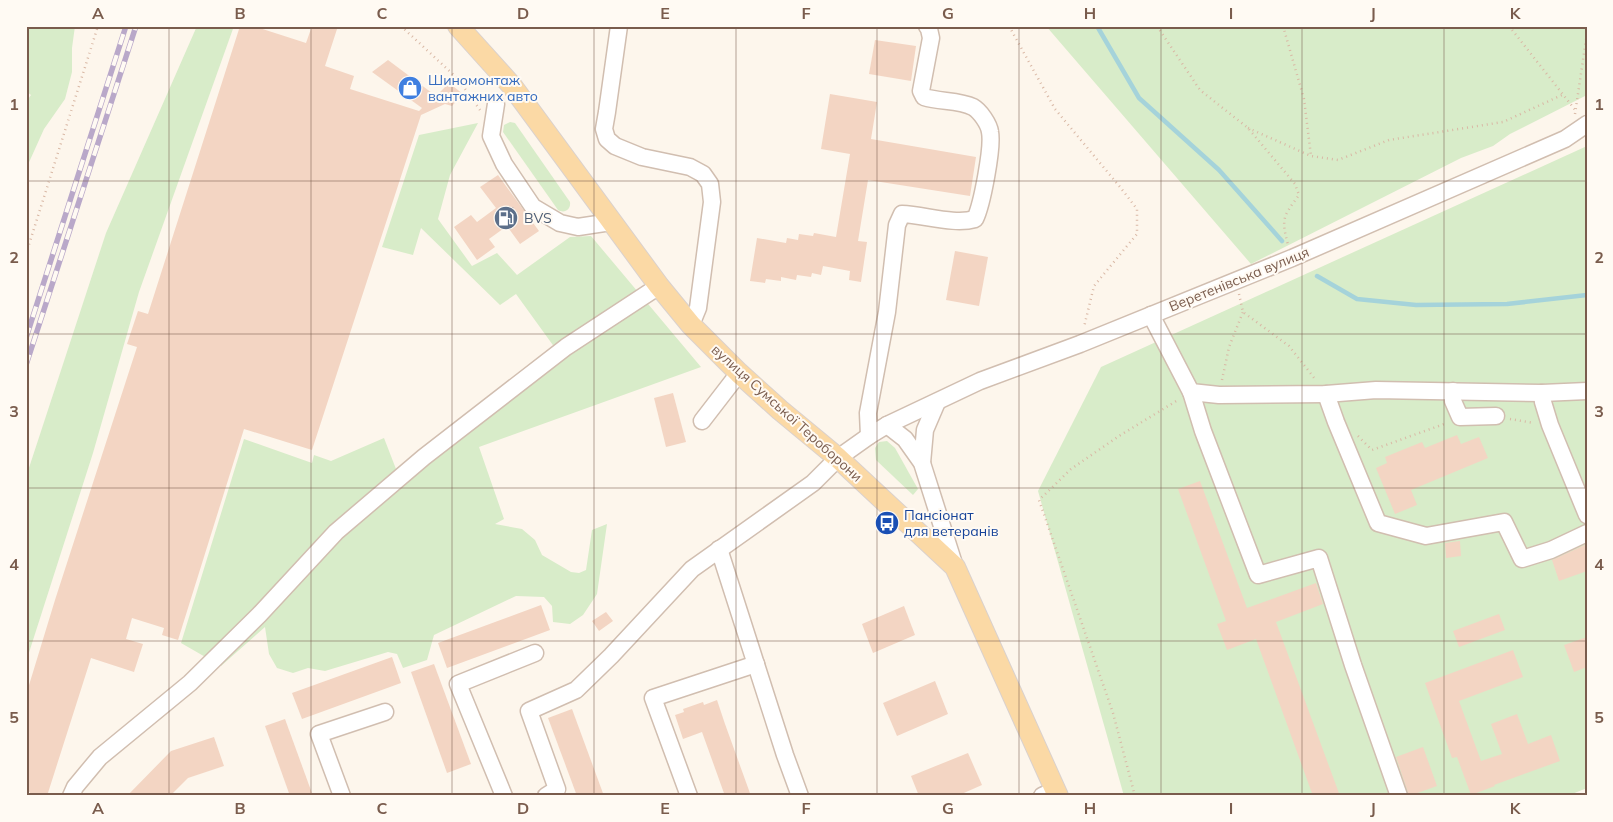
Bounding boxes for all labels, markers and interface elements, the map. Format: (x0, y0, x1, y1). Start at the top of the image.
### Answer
text: A (92, 3, 104, 23)
text: B (234, 3, 246, 23)
text: C (377, 3, 388, 23)
text: D (517, 3, 529, 23)
text: E (660, 3, 670, 23)
text: F (801, 3, 811, 23)
text: G (942, 3, 954, 23)
text: H (1084, 3, 1096, 23)
text: I (1229, 3, 1233, 23)
text: J (1370, 3, 1376, 23)
text: K (1510, 3, 1522, 23)
place label: Шиномонтаж вантажних авто (428, 71, 538, 105)
shop icon: Шиномонтаж вантажних авто (397, 75, 423, 101)
text: 1 (9, 94, 19, 114)
text: 1 (1594, 94, 1604, 114)
fuel station icon: BVS (493, 205, 519, 231)
place label: BVS (524, 209, 552, 227)
street label: Веретенівська вулиця (1166, 243, 1312, 315)
text: 2 (9, 247, 19, 267)
text: 2 (1594, 247, 1604, 267)
street label: вулиця Сумської Тероборони (708, 340, 866, 486)
text: 3 (9, 401, 19, 421)
text: 3 (1594, 401, 1604, 421)
place label: Пансіонат для ветеранів (904, 506, 999, 540)
bus stop icon: Пансіонат для ветеранів (874, 510, 900, 536)
text: 4 (9, 554, 19, 574)
text: 4 (1594, 554, 1604, 574)
text: 5 (9, 707, 19, 727)
text: 5 (1594, 707, 1604, 727)
text: A (92, 798, 104, 818)
text: B (234, 798, 246, 818)
text: C (377, 798, 388, 818)
text: D (517, 798, 529, 818)
text: E (660, 798, 670, 818)
text: F (801, 798, 811, 818)
text: G (942, 798, 954, 818)
text: H (1084, 798, 1096, 818)
text: I (1229, 798, 1233, 818)
text: J (1370, 798, 1376, 818)
text: K (1510, 798, 1522, 818)

